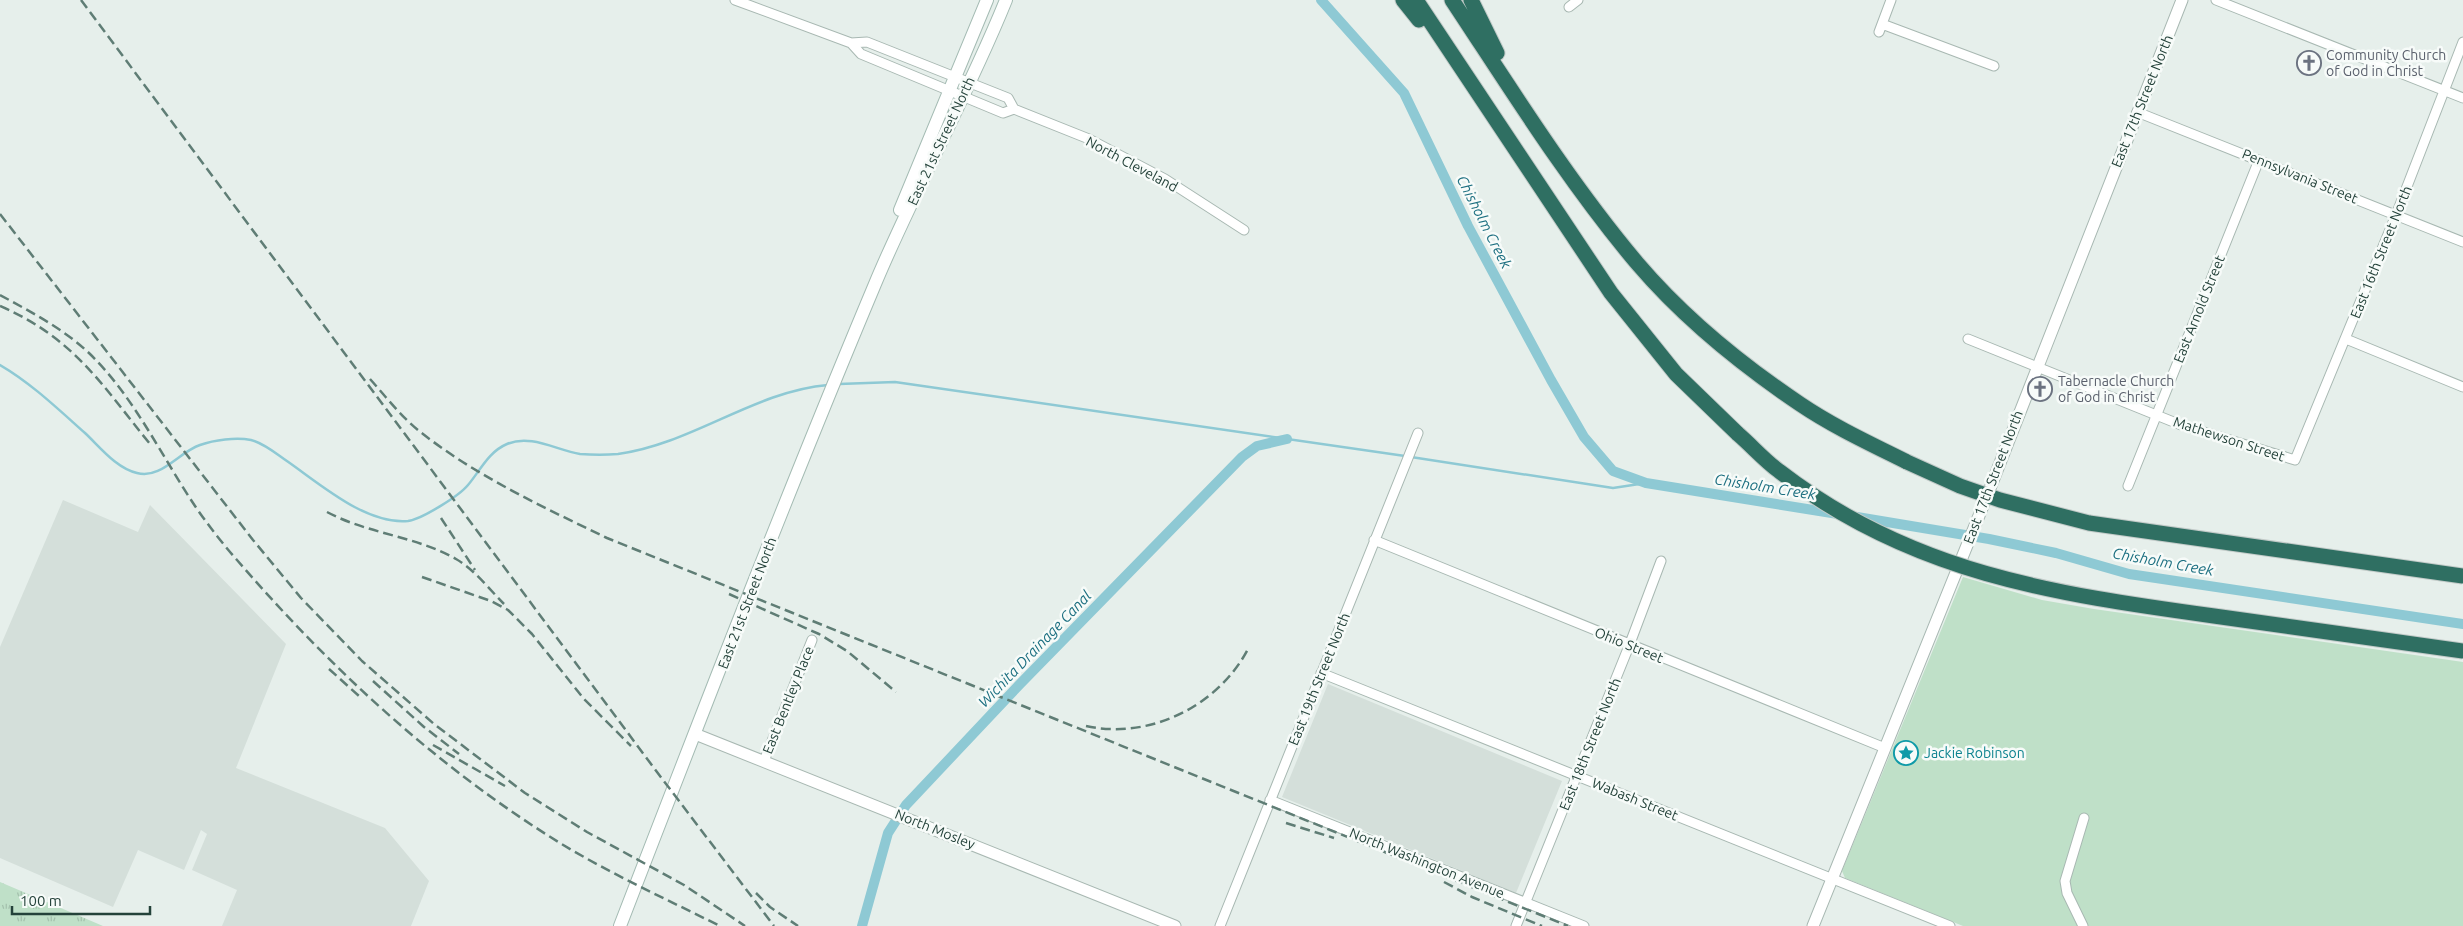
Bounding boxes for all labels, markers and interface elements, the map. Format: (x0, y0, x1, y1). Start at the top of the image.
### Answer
street label: East 17th Street North (2108, 32, 2176, 170)
place label: Community Church of God in Christ (2326, 47, 2446, 79)
church icon: Community Church of God in Christ (2296, 50, 2322, 76)
street label: East 21st Street North (904, 74, 978, 208)
street label: North Cleveland (1083, 133, 1181, 195)
street label: Pennsylvania Street (2240, 146, 2361, 207)
water label: Chisholm Creek (1454, 172, 1515, 271)
street label: East 16th Street North (2347, 183, 2415, 321)
street label: East Arnold Street (2170, 252, 2228, 365)
place label: Tabernacle Church of God in Christ (2058, 373, 2174, 405)
church icon: Tabernacle Church of God in Christ (2027, 376, 2053, 402)
street label: East 17th Street North (1960, 408, 2026, 546)
street label: Mathewson Street (2171, 413, 2287, 465)
water label: Chisholm Creek (1713, 470, 1817, 503)
street label: East 21st Street North (715, 535, 779, 671)
water label: Chisholm Creek (2111, 544, 2215, 579)
water label: Wichita Drainage Canal (975, 586, 1095, 710)
street label: East 19th Street North (1285, 610, 1353, 748)
street label: Ohio Street (1592, 624, 1666, 666)
street label: East Bentley Place (759, 644, 817, 756)
street label: East 18th Street North (1556, 675, 1624, 813)
place icon: Jackie Robinson (1893, 740, 1919, 766)
place label: Jackie Robinson (1924, 745, 2025, 761)
street label: Wabash Street (1590, 774, 1681, 824)
street label: North Mosley (893, 806, 978, 852)
street label: North Washington Avenue (1347, 825, 1507, 901)
scale bar (12, 884, 150, 916)
text: 100 m (20, 892, 62, 909)

